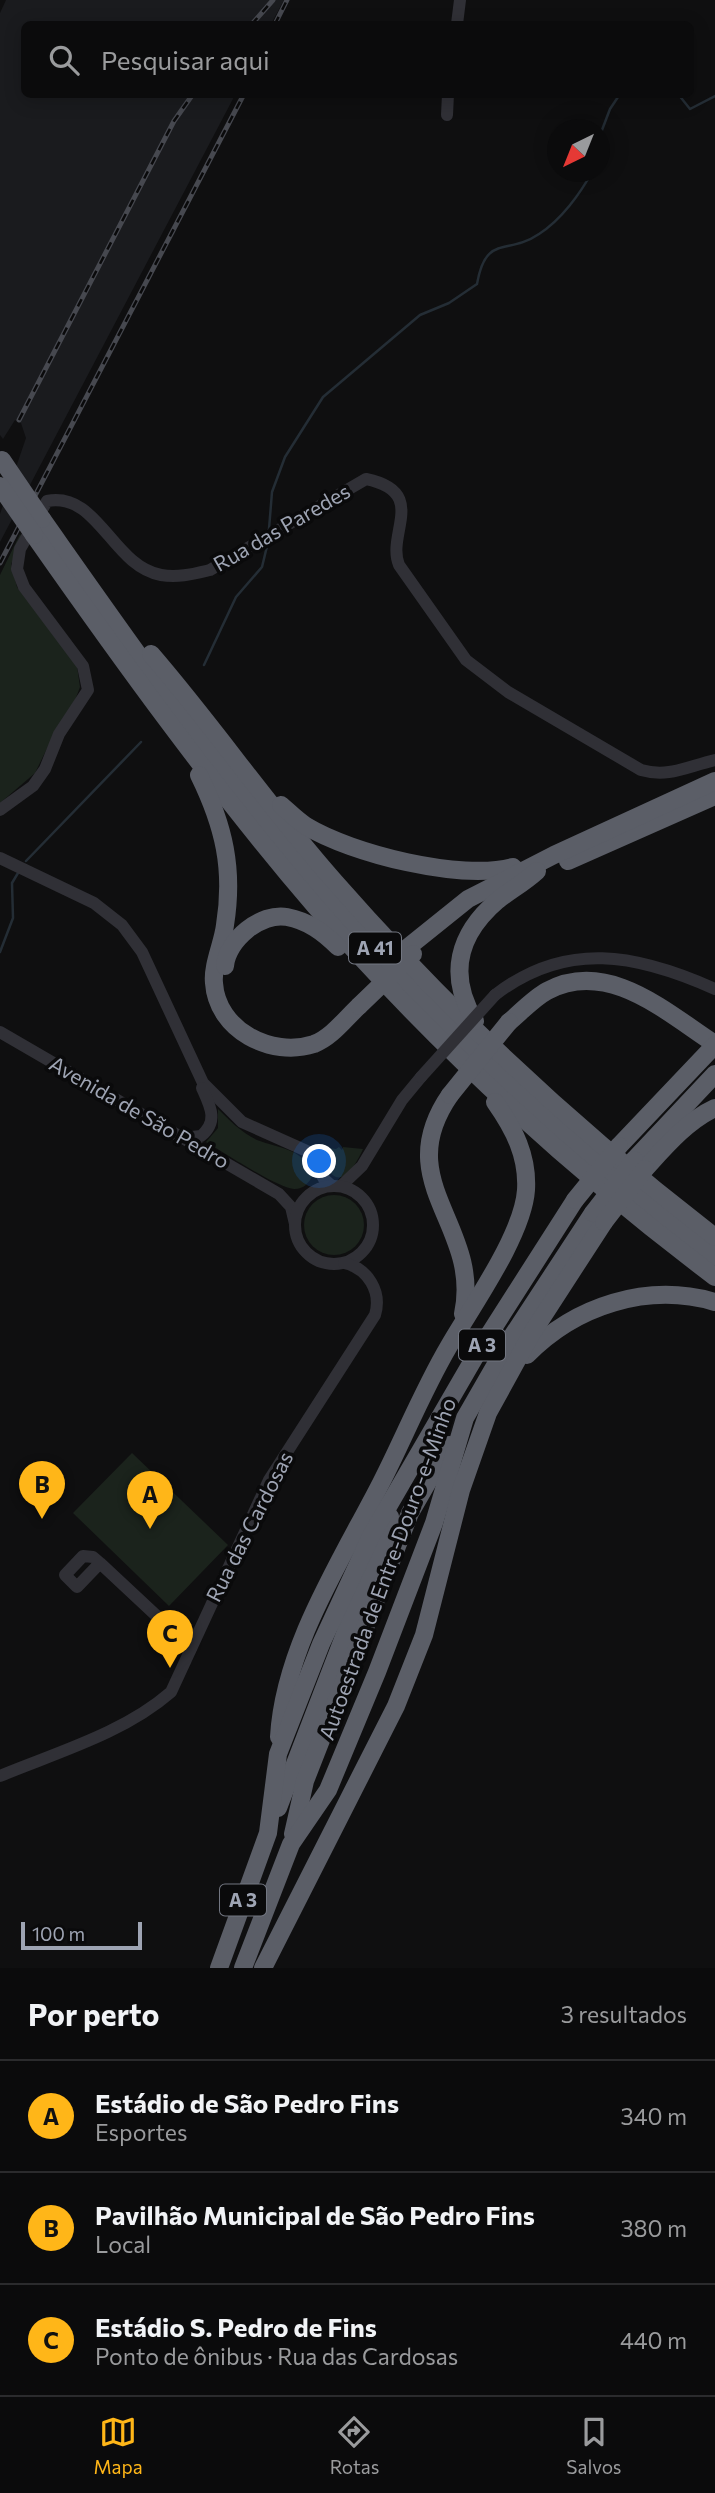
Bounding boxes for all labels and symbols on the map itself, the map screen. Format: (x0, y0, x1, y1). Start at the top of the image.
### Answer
north arrow (547, 119, 610, 182)
street label: Rua das Paredes (209, 478, 354, 576)
road number: A 41 (349, 932, 401, 964)
street label: Avenida de São Pedro (45, 1050, 234, 1173)
your location (302, 1144, 336, 1178)
road number: A 3 (459, 1330, 505, 1360)
street label: Autoestrada de Entre-Douro-e-Minho (313, 1394, 460, 1743)
street label: Rua das Cardosas (200, 1447, 297, 1606)
pin: B (19, 1461, 65, 1519)
pin: A (127, 1471, 173, 1529)
pin: C (147, 1610, 193, 1668)
road number: A 3 (220, 1884, 266, 1916)
scale bar (21, 1919, 142, 1951)

